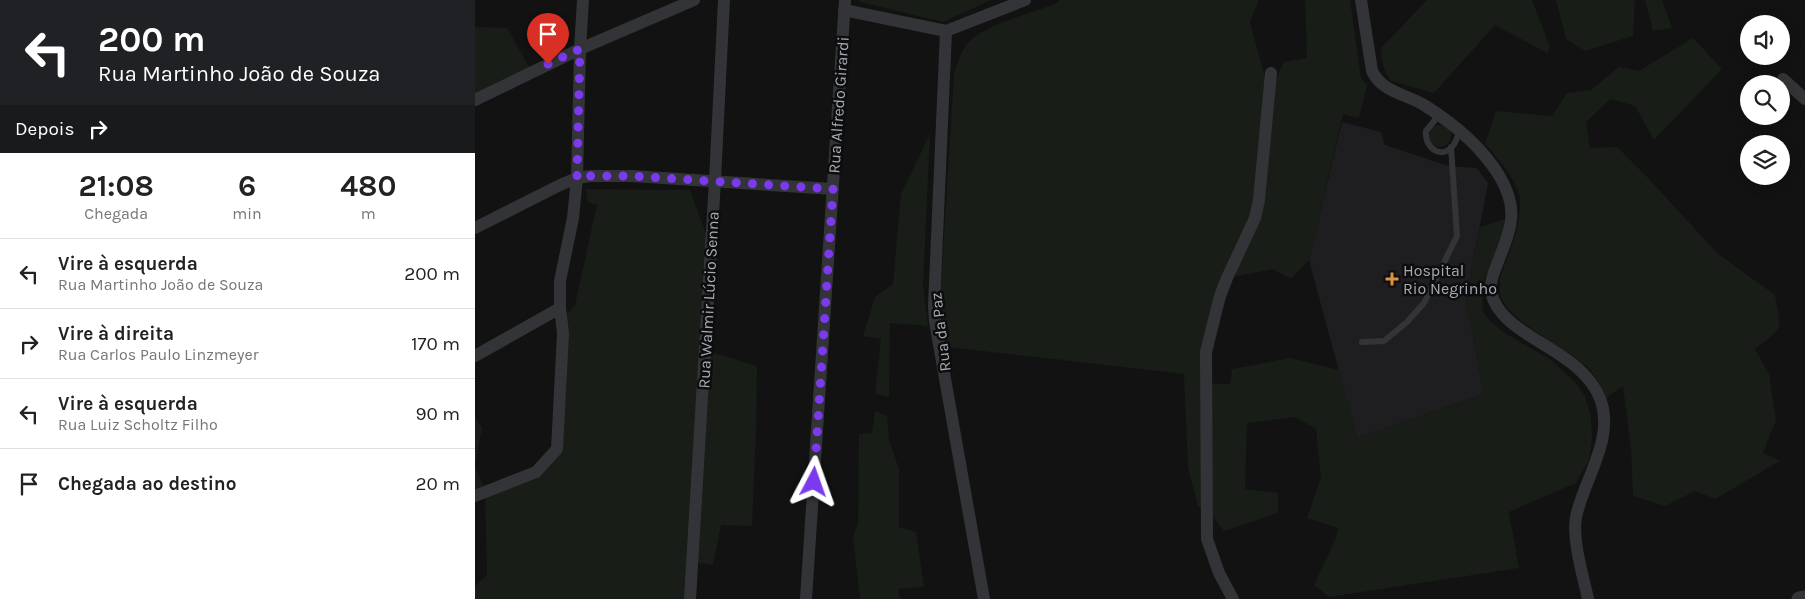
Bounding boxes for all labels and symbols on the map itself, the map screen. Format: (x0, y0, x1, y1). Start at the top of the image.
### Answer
pin (527, 13, 569, 64)
street label: Rua Alfredo Girardi (824, 36, 853, 174)
street label: Rua Walmir Lúcio Senna (694, 211, 723, 389)
place label: Hospital Rio Negrinho (1403, 261, 1497, 298)
marker: Hospital Rio Negrinho (1385, 272, 1399, 286)
street label: Rua da Paz (926, 291, 955, 373)
position arrow (787, 455, 839, 507)

